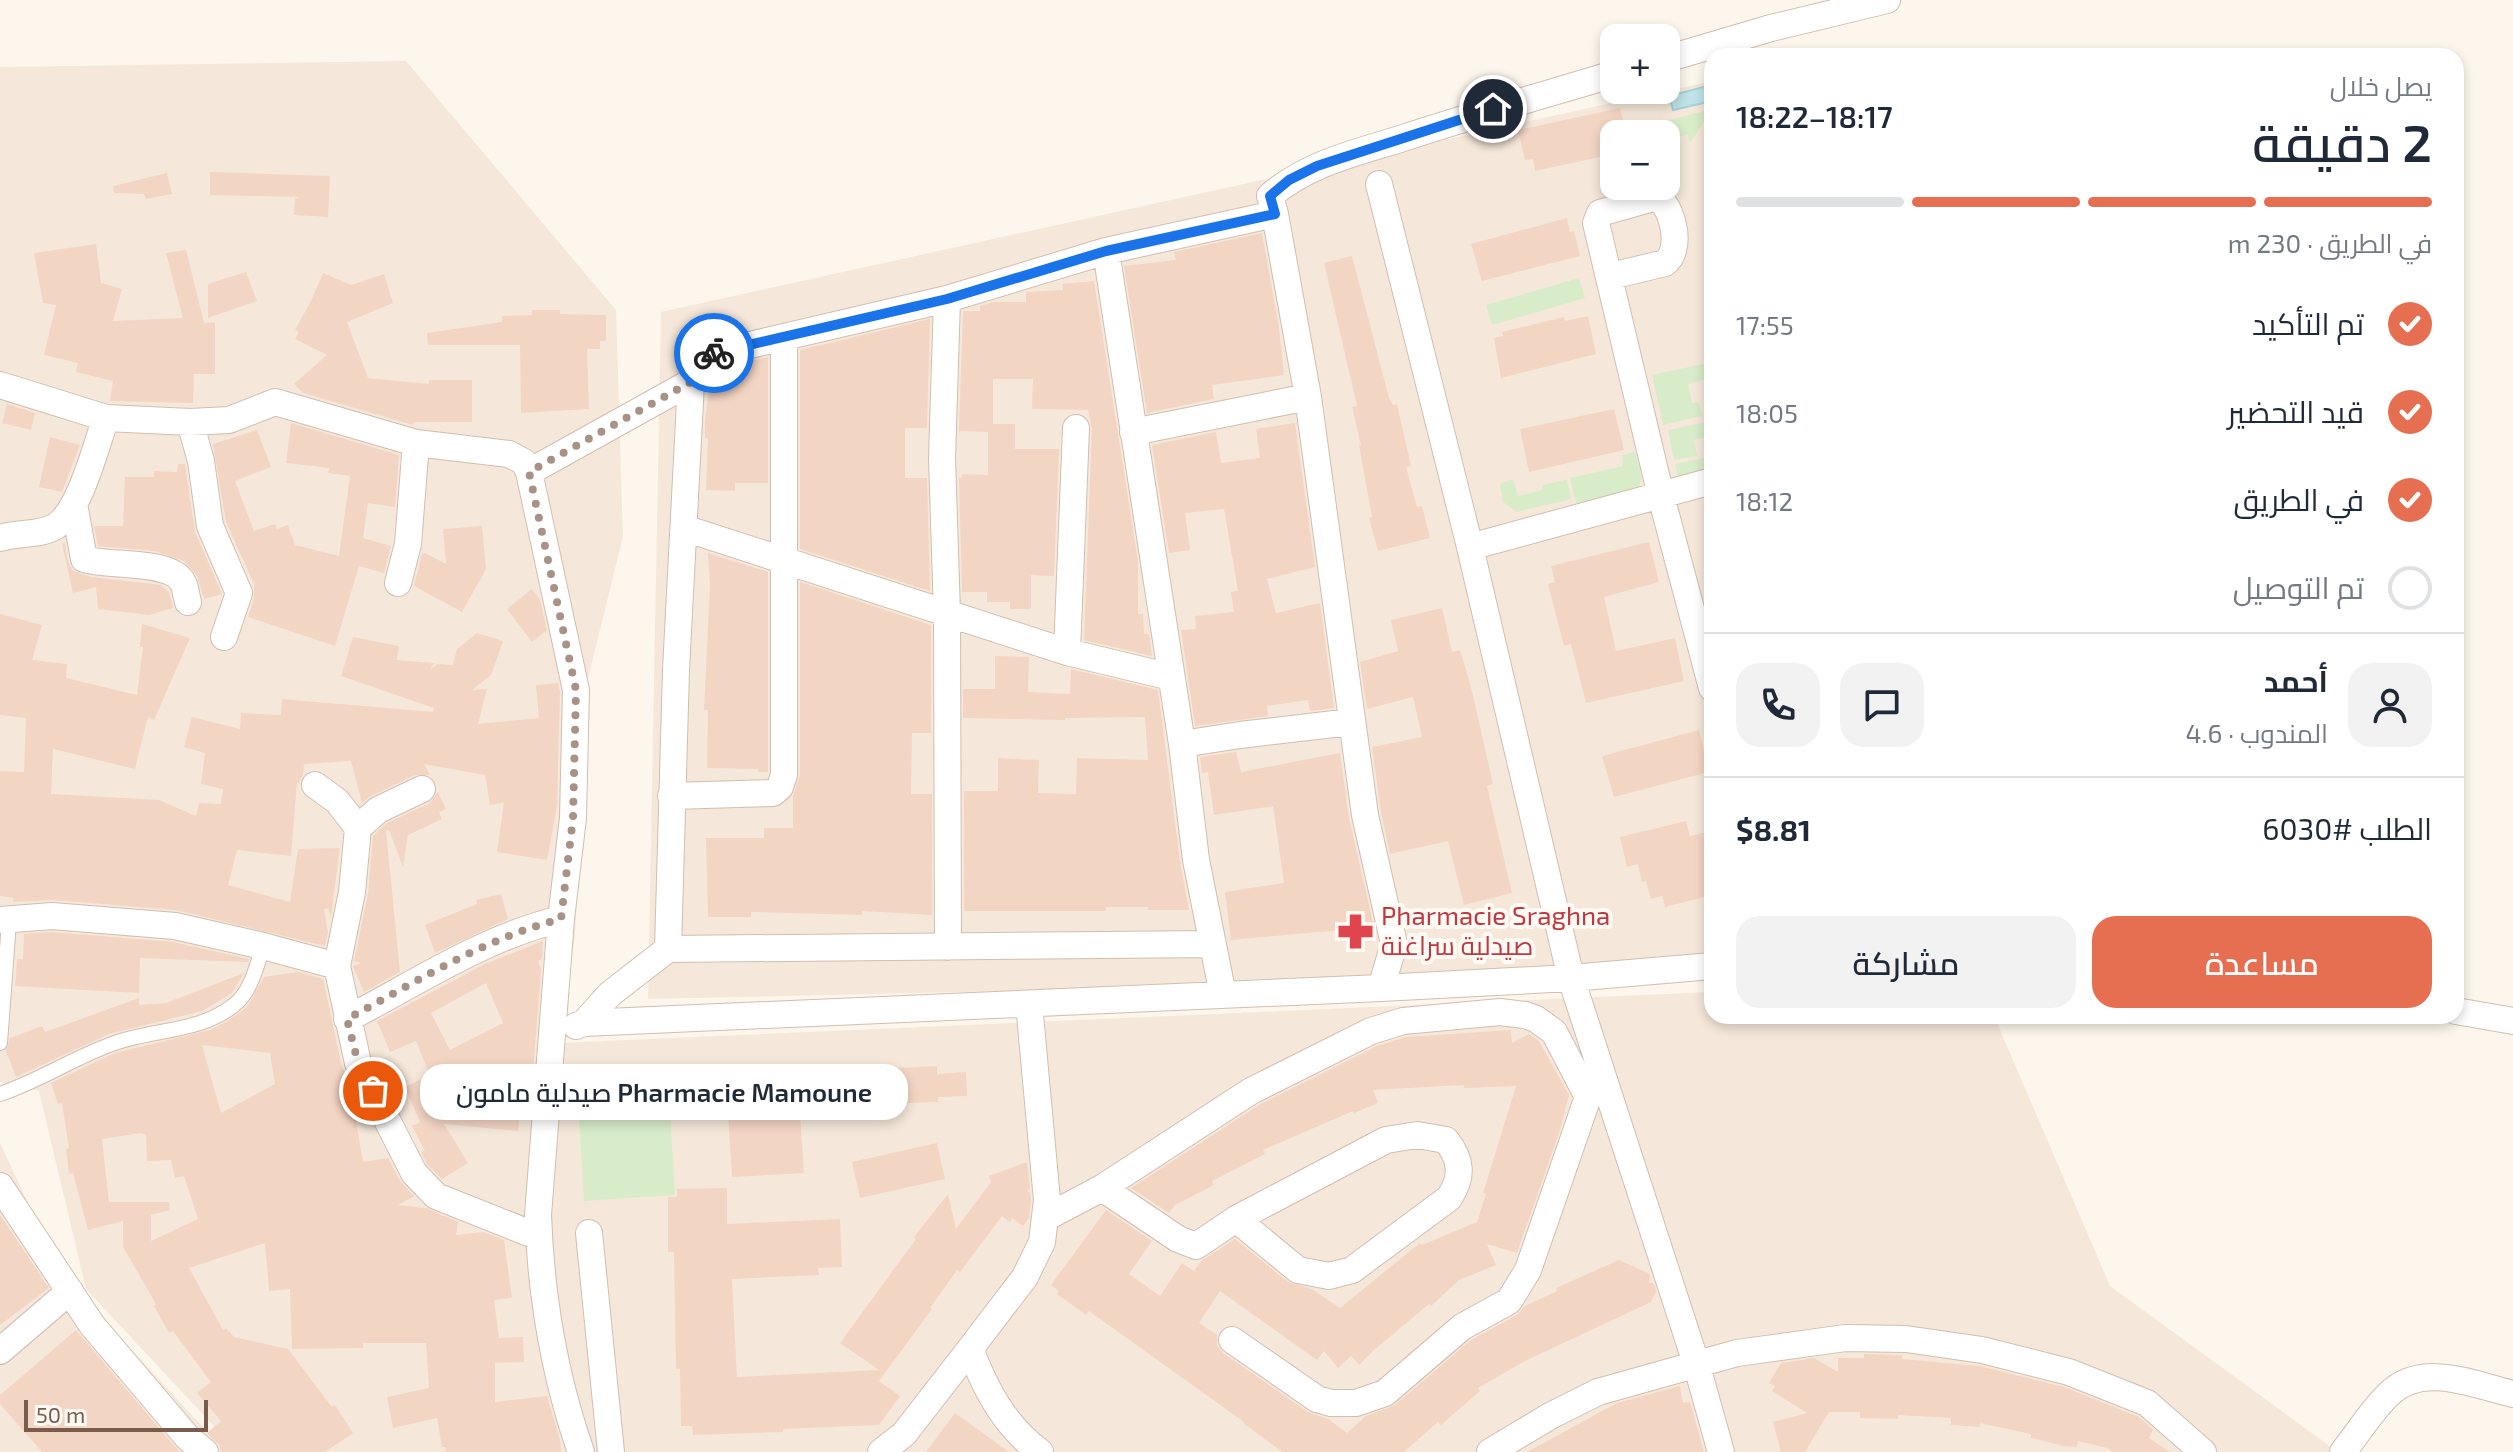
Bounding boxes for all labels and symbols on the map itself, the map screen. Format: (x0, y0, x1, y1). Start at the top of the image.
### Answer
pin (1459, 75, 1527, 143)
courier (674, 313, 754, 393)
place label: Pharmacie Sraghna صيدلية سراغنة (1381, 899, 1610, 961)
pharmacy icon: Pharmacie Sraghna صيدلية سراغنة (1336, 912, 1374, 950)
pin (339, 1057, 407, 1125)
callout: Pharmacie Mamoune صيدلية مامون (421, 1063, 909, 1119)
scale bar (24, 1396, 208, 1432)

